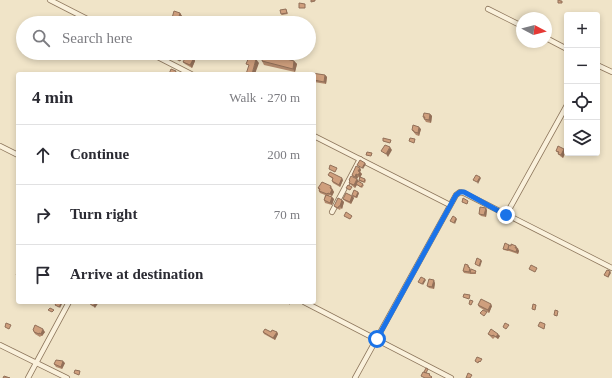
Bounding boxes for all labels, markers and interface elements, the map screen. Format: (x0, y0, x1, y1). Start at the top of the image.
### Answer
north arrow (516, 12, 552, 48)
map controls (564, 12, 600, 156)
button: + (564, 12, 600, 48)
search box (16, 16, 316, 60)
icon: search (30, 27, 52, 49)
text: Search here (62, 30, 132, 46)
button: − (564, 48, 600, 84)
button: locate (564, 84, 600, 120)
text: 4 min (32, 88, 73, 107)
text: Walk · 270 m (229, 90, 300, 105)
button: layers (564, 120, 600, 156)
icon: ahead (32, 144, 54, 166)
text: Continue (70, 146, 129, 162)
text: 200 m (267, 147, 300, 162)
icon: right (32, 204, 54, 226)
text: Turn right (70, 206, 137, 222)
route end (497, 206, 515, 224)
text: 70 m (274, 207, 300, 222)
icon: arrive (32, 264, 54, 286)
text: Arrive at destination (70, 266, 203, 282)
route start (368, 330, 386, 348)

